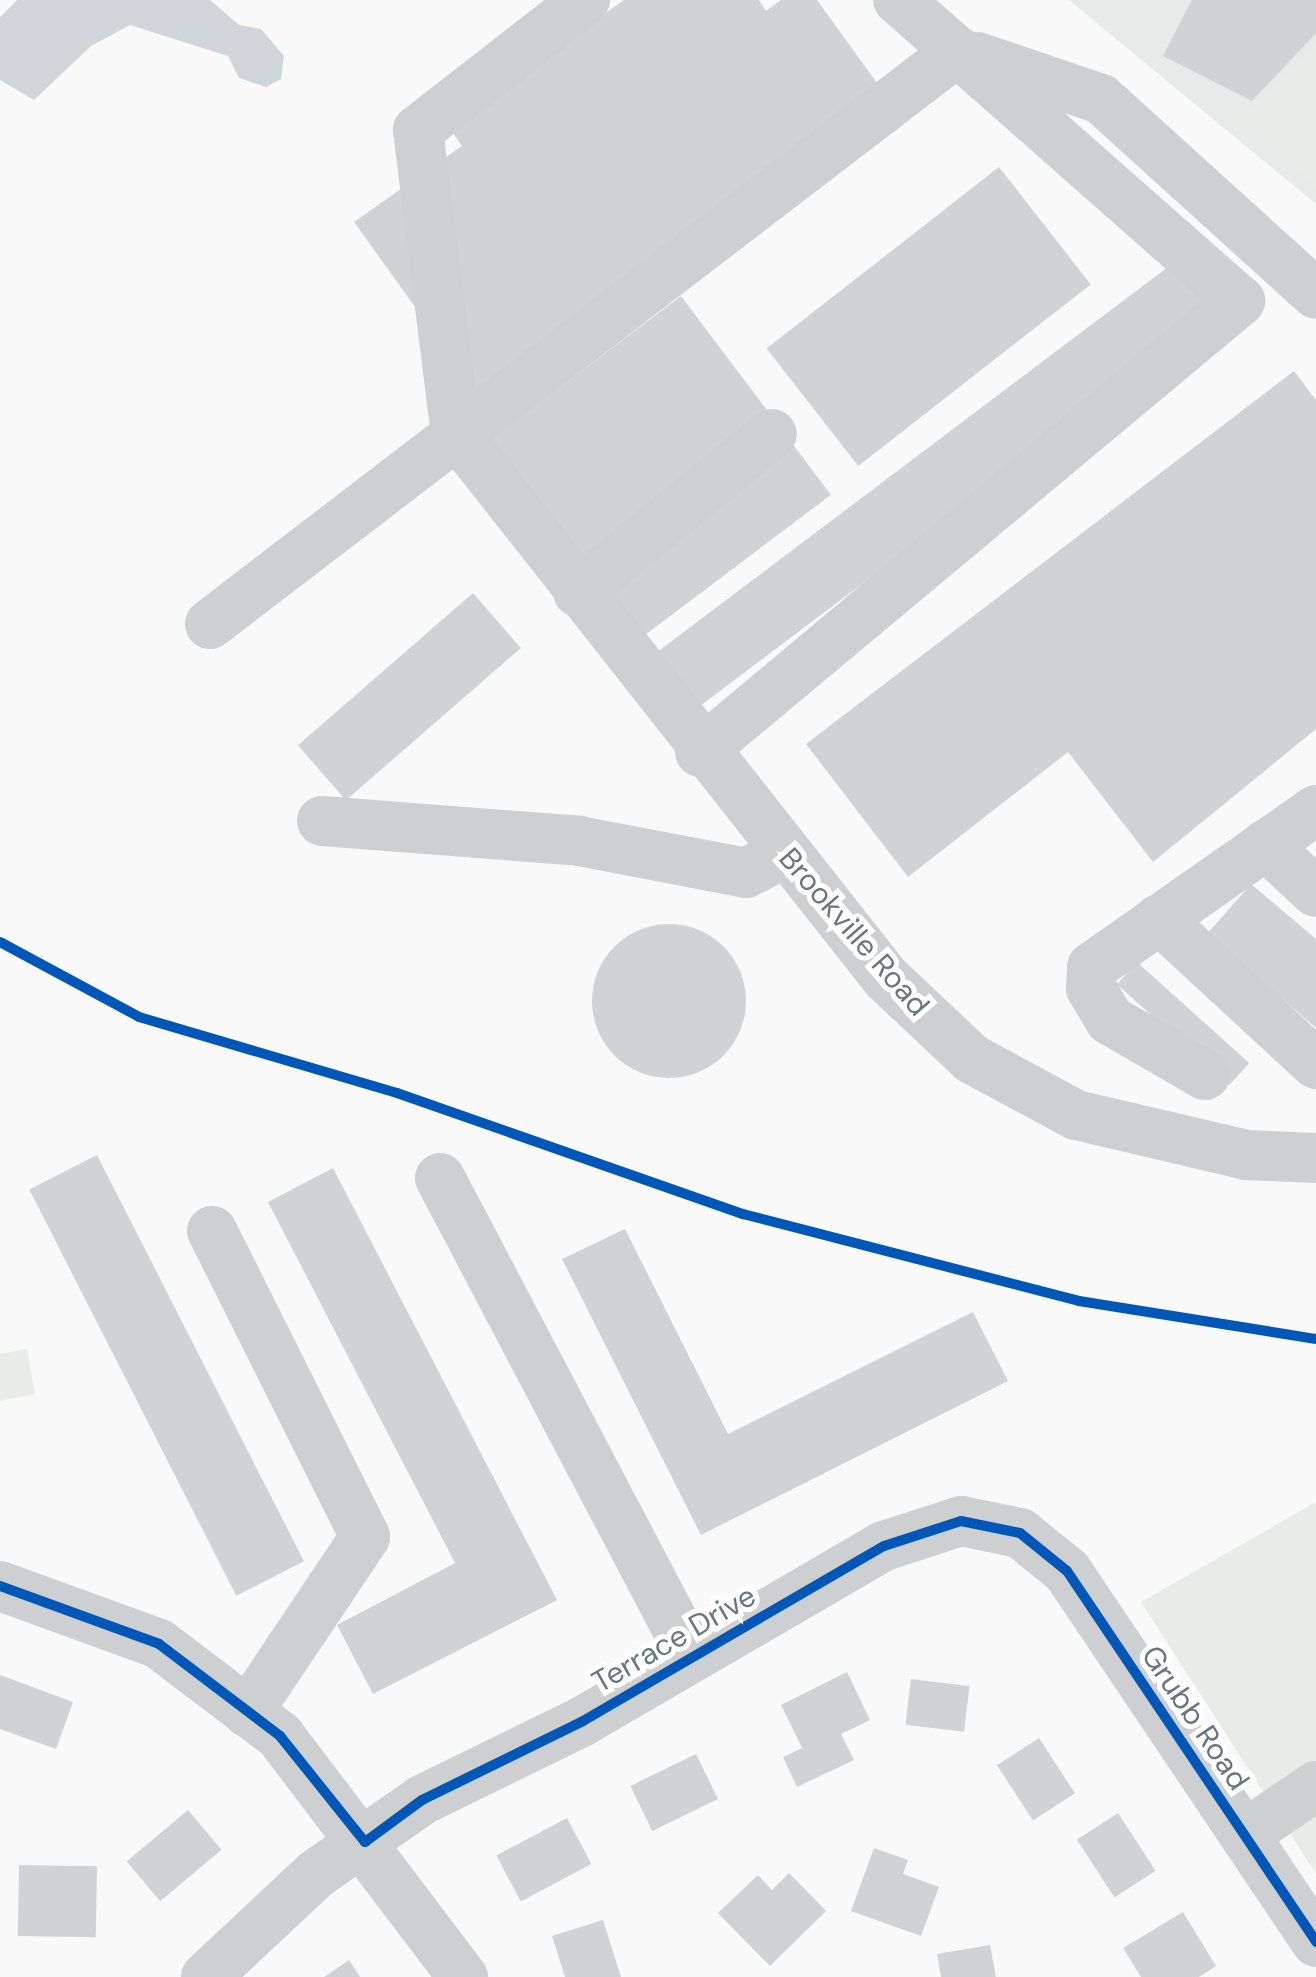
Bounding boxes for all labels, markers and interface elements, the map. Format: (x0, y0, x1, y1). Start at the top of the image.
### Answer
street label: Brookville Road (771, 841, 937, 1023)
street label: Terrace Drive (586, 1578, 762, 1700)
street label: Grubb Road (1134, 1639, 1256, 1797)

